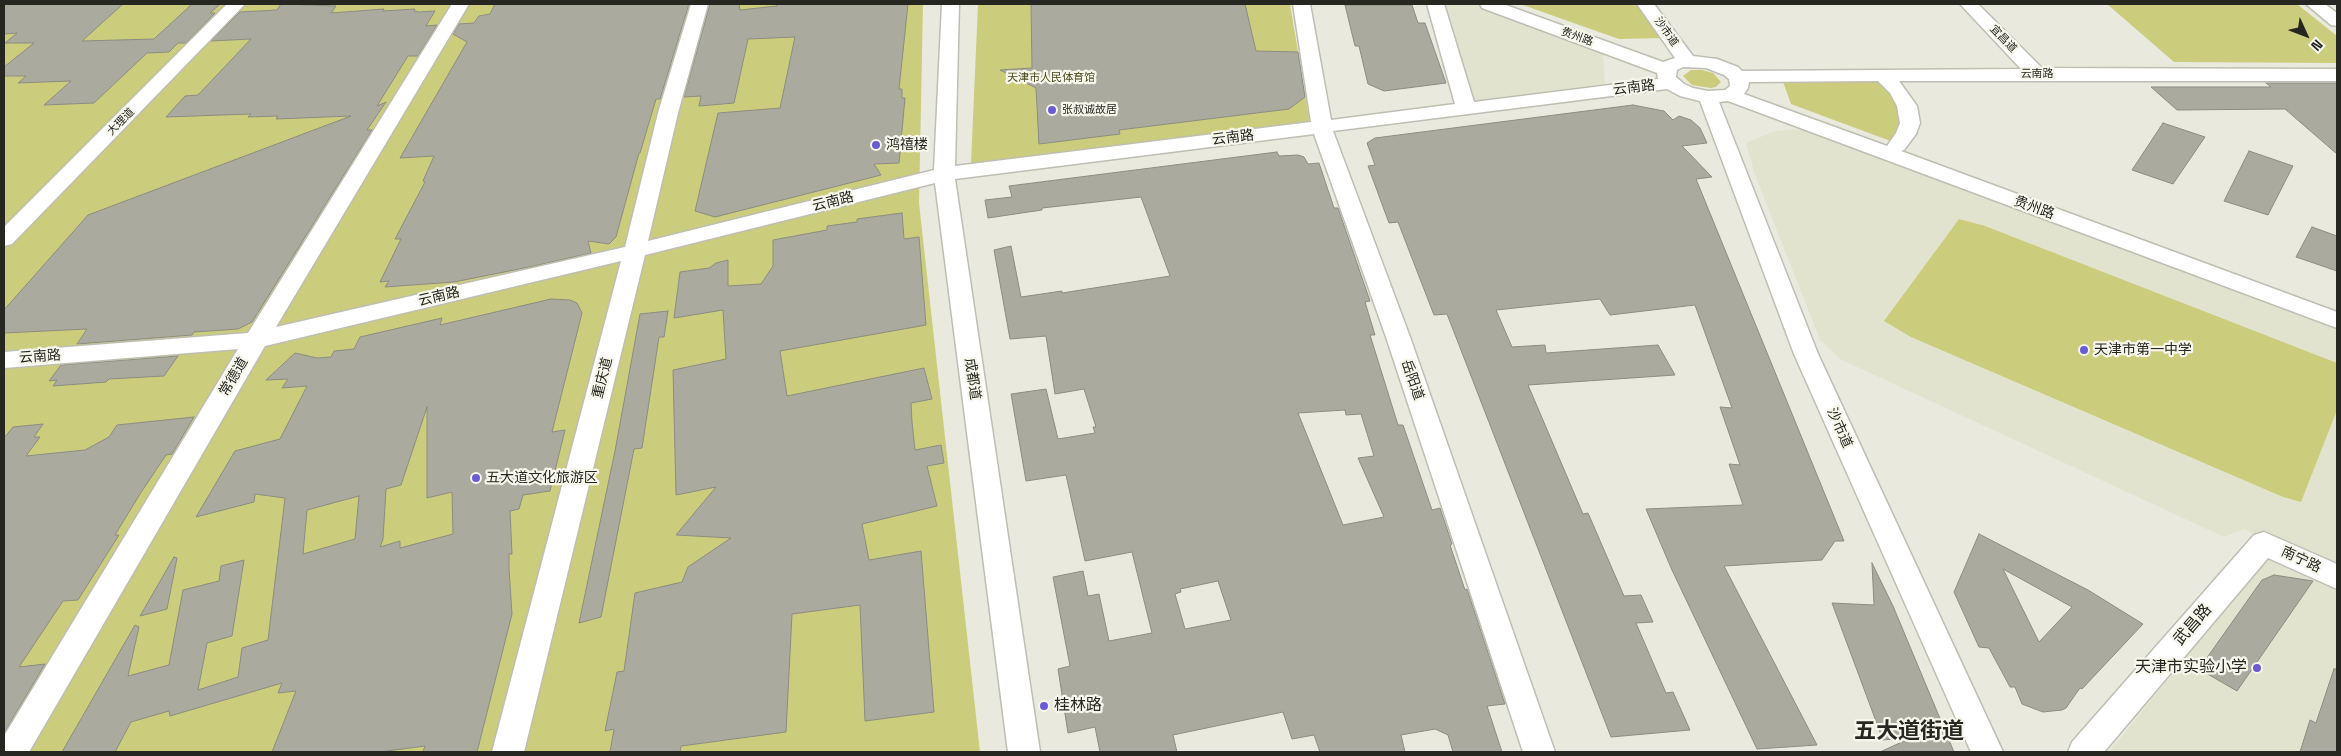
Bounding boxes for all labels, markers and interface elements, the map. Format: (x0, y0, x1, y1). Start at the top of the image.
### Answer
north arrow (2281, 10, 2331, 60)
street label: 沙市道 (1651, 15, 1681, 49)
street label: 宜昌道 (1987, 23, 2019, 55)
street label: 贵州路 (1559, 25, 1595, 49)
text: N (2307, 36, 2327, 55)
street label: 云南路 (2021, 67, 2053, 81)
park label: 天津市人民体育馆 (1007, 71, 1095, 85)
street label: 云南路 (1612, 77, 1656, 99)
place label: 张叔诚故居 (1062, 103, 1117, 117)
marker: 张叔诚故居 (1046, 104, 1058, 116)
street label: 大理道 (105, 106, 137, 138)
street label: 云南路 (1211, 127, 1255, 149)
place label: 鸿禧楼 (886, 137, 928, 153)
marker: 鸿禧楼 (870, 139, 882, 151)
street label: 云南路 (811, 189, 855, 215)
street label: 贵州路 (2011, 193, 2057, 223)
street label: 云南路 (417, 284, 461, 310)
place label: 天津市第一中学 (2094, 342, 2192, 358)
marker: 天津市第一中学 (2078, 344, 2090, 356)
street label: 云南路 (18, 347, 62, 367)
street label: 常德道 (216, 355, 252, 399)
street label: 重庆道 (590, 356, 616, 400)
street label: 成都道 (961, 357, 983, 401)
street label: 岳阳道 (1397, 357, 1427, 403)
street label: 沙市道 (1823, 405, 1855, 451)
place label: 五大道文化旅游区 (486, 470, 598, 486)
marker: 五大道文化旅游区 (470, 472, 482, 484)
street label: 南宁路 (2278, 544, 2324, 576)
street label: 武昌路 (2170, 601, 2216, 649)
place label: 天津市实验小学 (2135, 658, 2247, 678)
marker: 天津市实验小学 (2251, 662, 2263, 674)
place label: 桂林路 (1054, 696, 1102, 716)
marker: 桂林路 (1038, 700, 1050, 712)
district label: 五大道街道 (1854, 719, 1964, 745)

